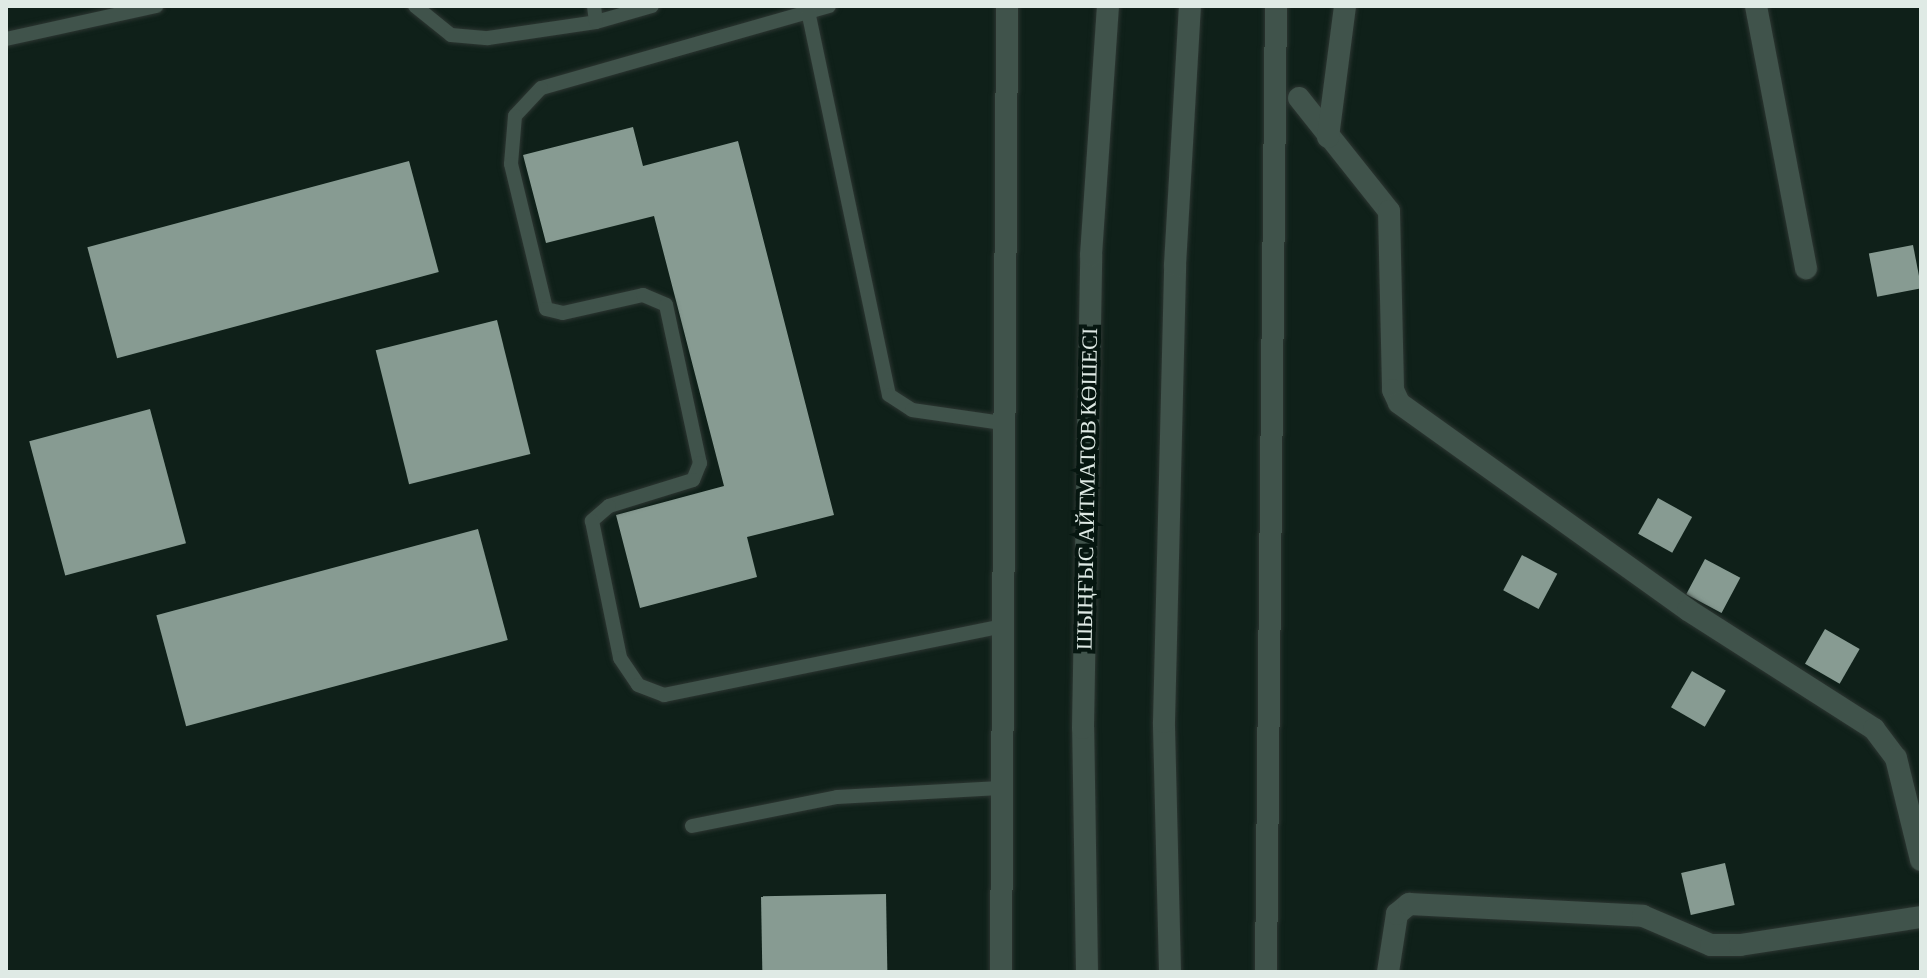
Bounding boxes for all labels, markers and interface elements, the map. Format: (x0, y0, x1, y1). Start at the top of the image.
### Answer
street label: ШЫҢҒЫС АЙТМАТОВ КӨШЕСІ (1071, 328, 1103, 650)

